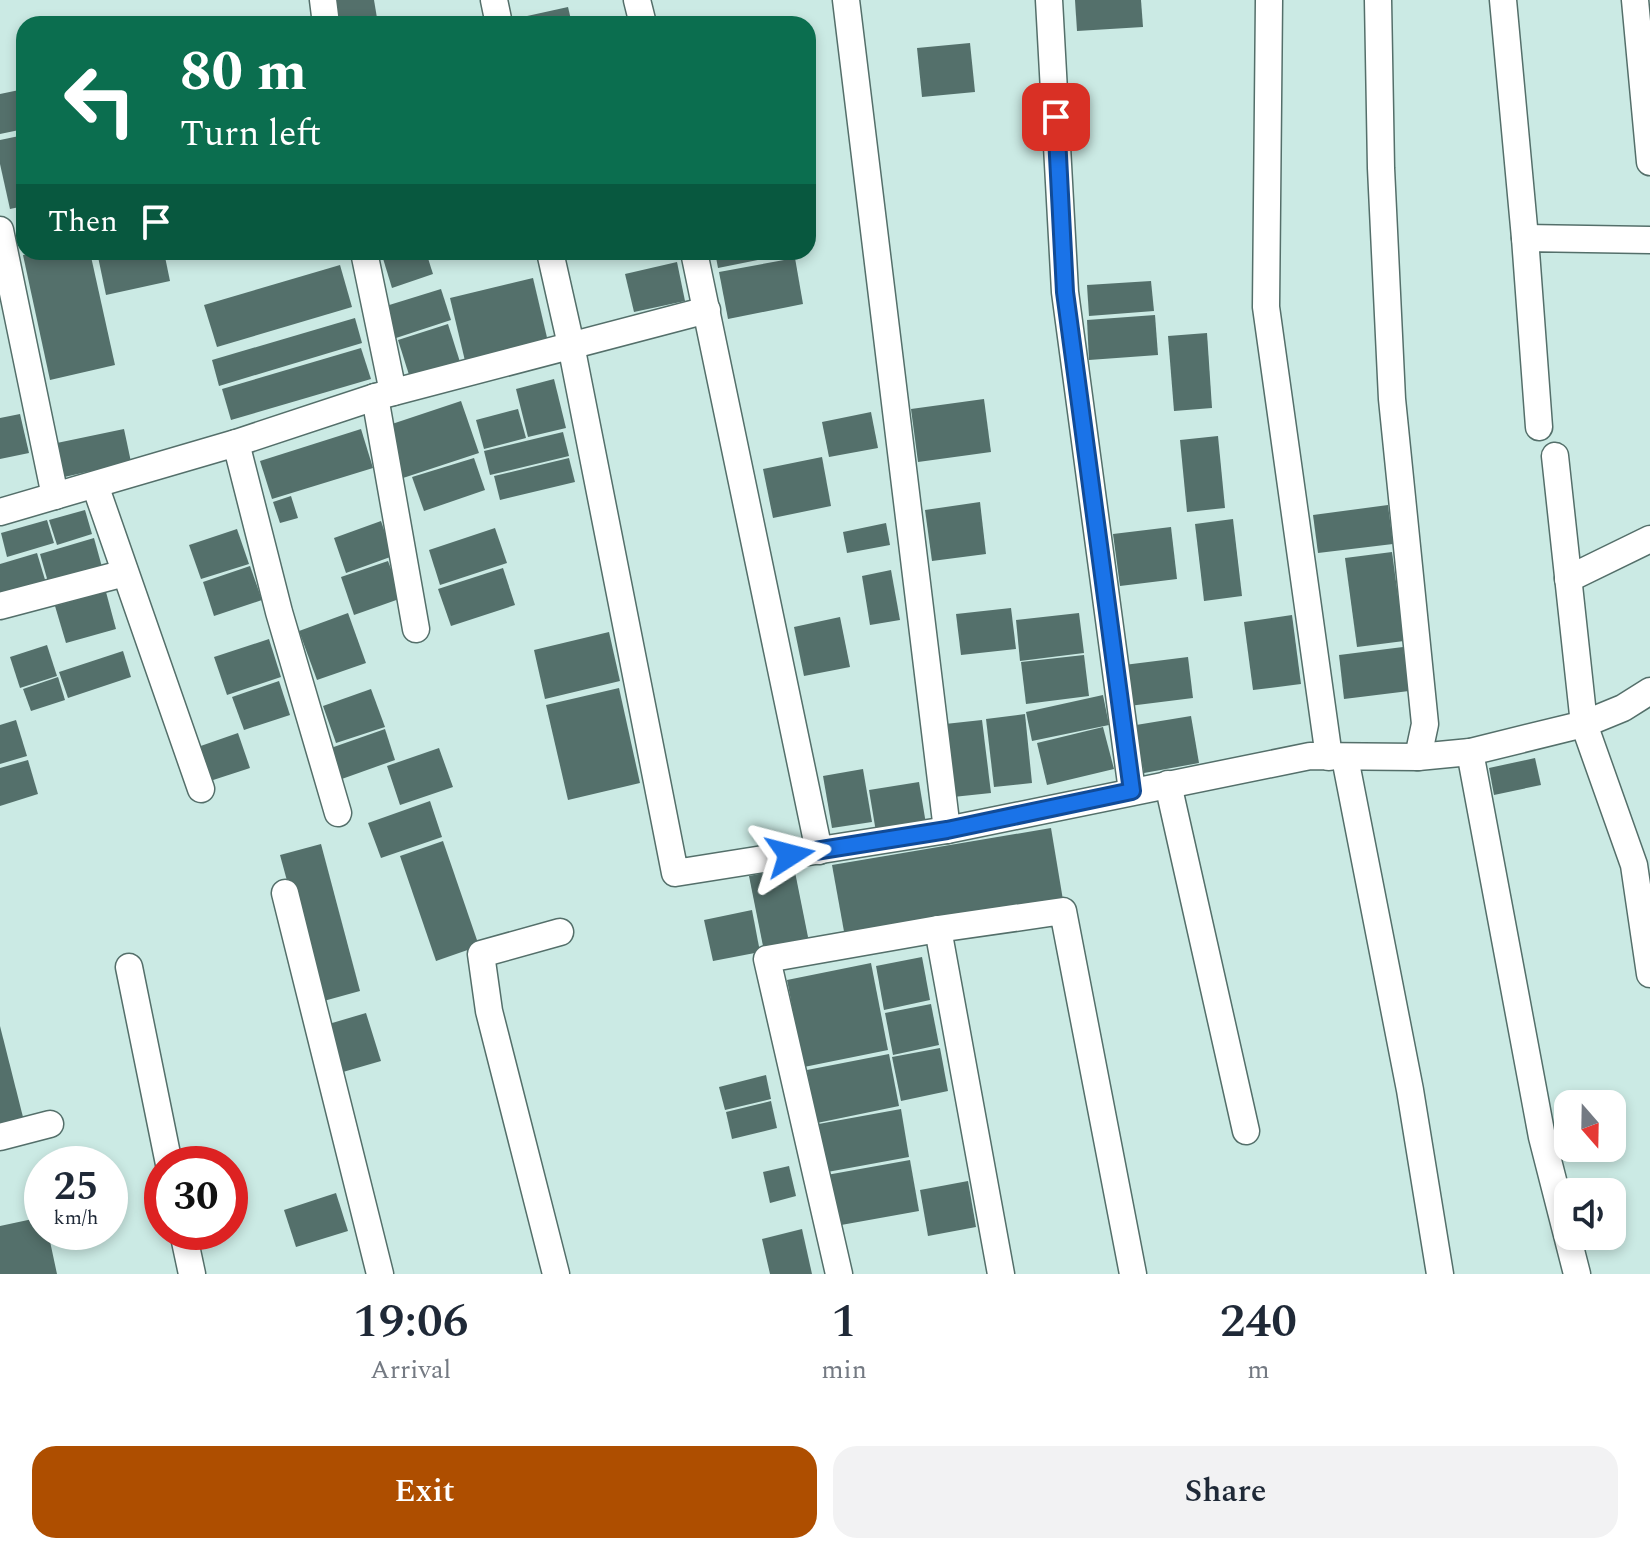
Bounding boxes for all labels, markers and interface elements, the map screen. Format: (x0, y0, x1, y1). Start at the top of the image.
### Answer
text: 80 m (180, 30, 307, 115)
icon: left (48, 48, 152, 152)
pin (1022, 83, 1090, 151)
icon: arrive (1034, 95, 1078, 139)
text: Turn left (180, 107, 321, 162)
text: Then (48, 199, 118, 245)
icon: arrive (134, 200, 178, 244)
position arrow (748, 813, 832, 897)
north arrow (1554, 1090, 1626, 1162)
map controls (1554, 1090, 1626, 1250)
speed limit sign: 30 (144, 1146, 248, 1250)
text: 25 (54, 1157, 98, 1218)
button: sound (1554, 1178, 1626, 1250)
text: km/h (54, 1203, 99, 1233)
text: 19:06 (353, 1285, 468, 1358)
text: 1 (831, 1285, 857, 1358)
text: 240 (1220, 1285, 1297, 1358)
text: Arrival (370, 1350, 451, 1390)
text: min (821, 1350, 867, 1390)
text: m (1247, 1350, 1270, 1390)
button: Exit (32, 1446, 817, 1538)
button: Share (833, 1446, 1618, 1538)

